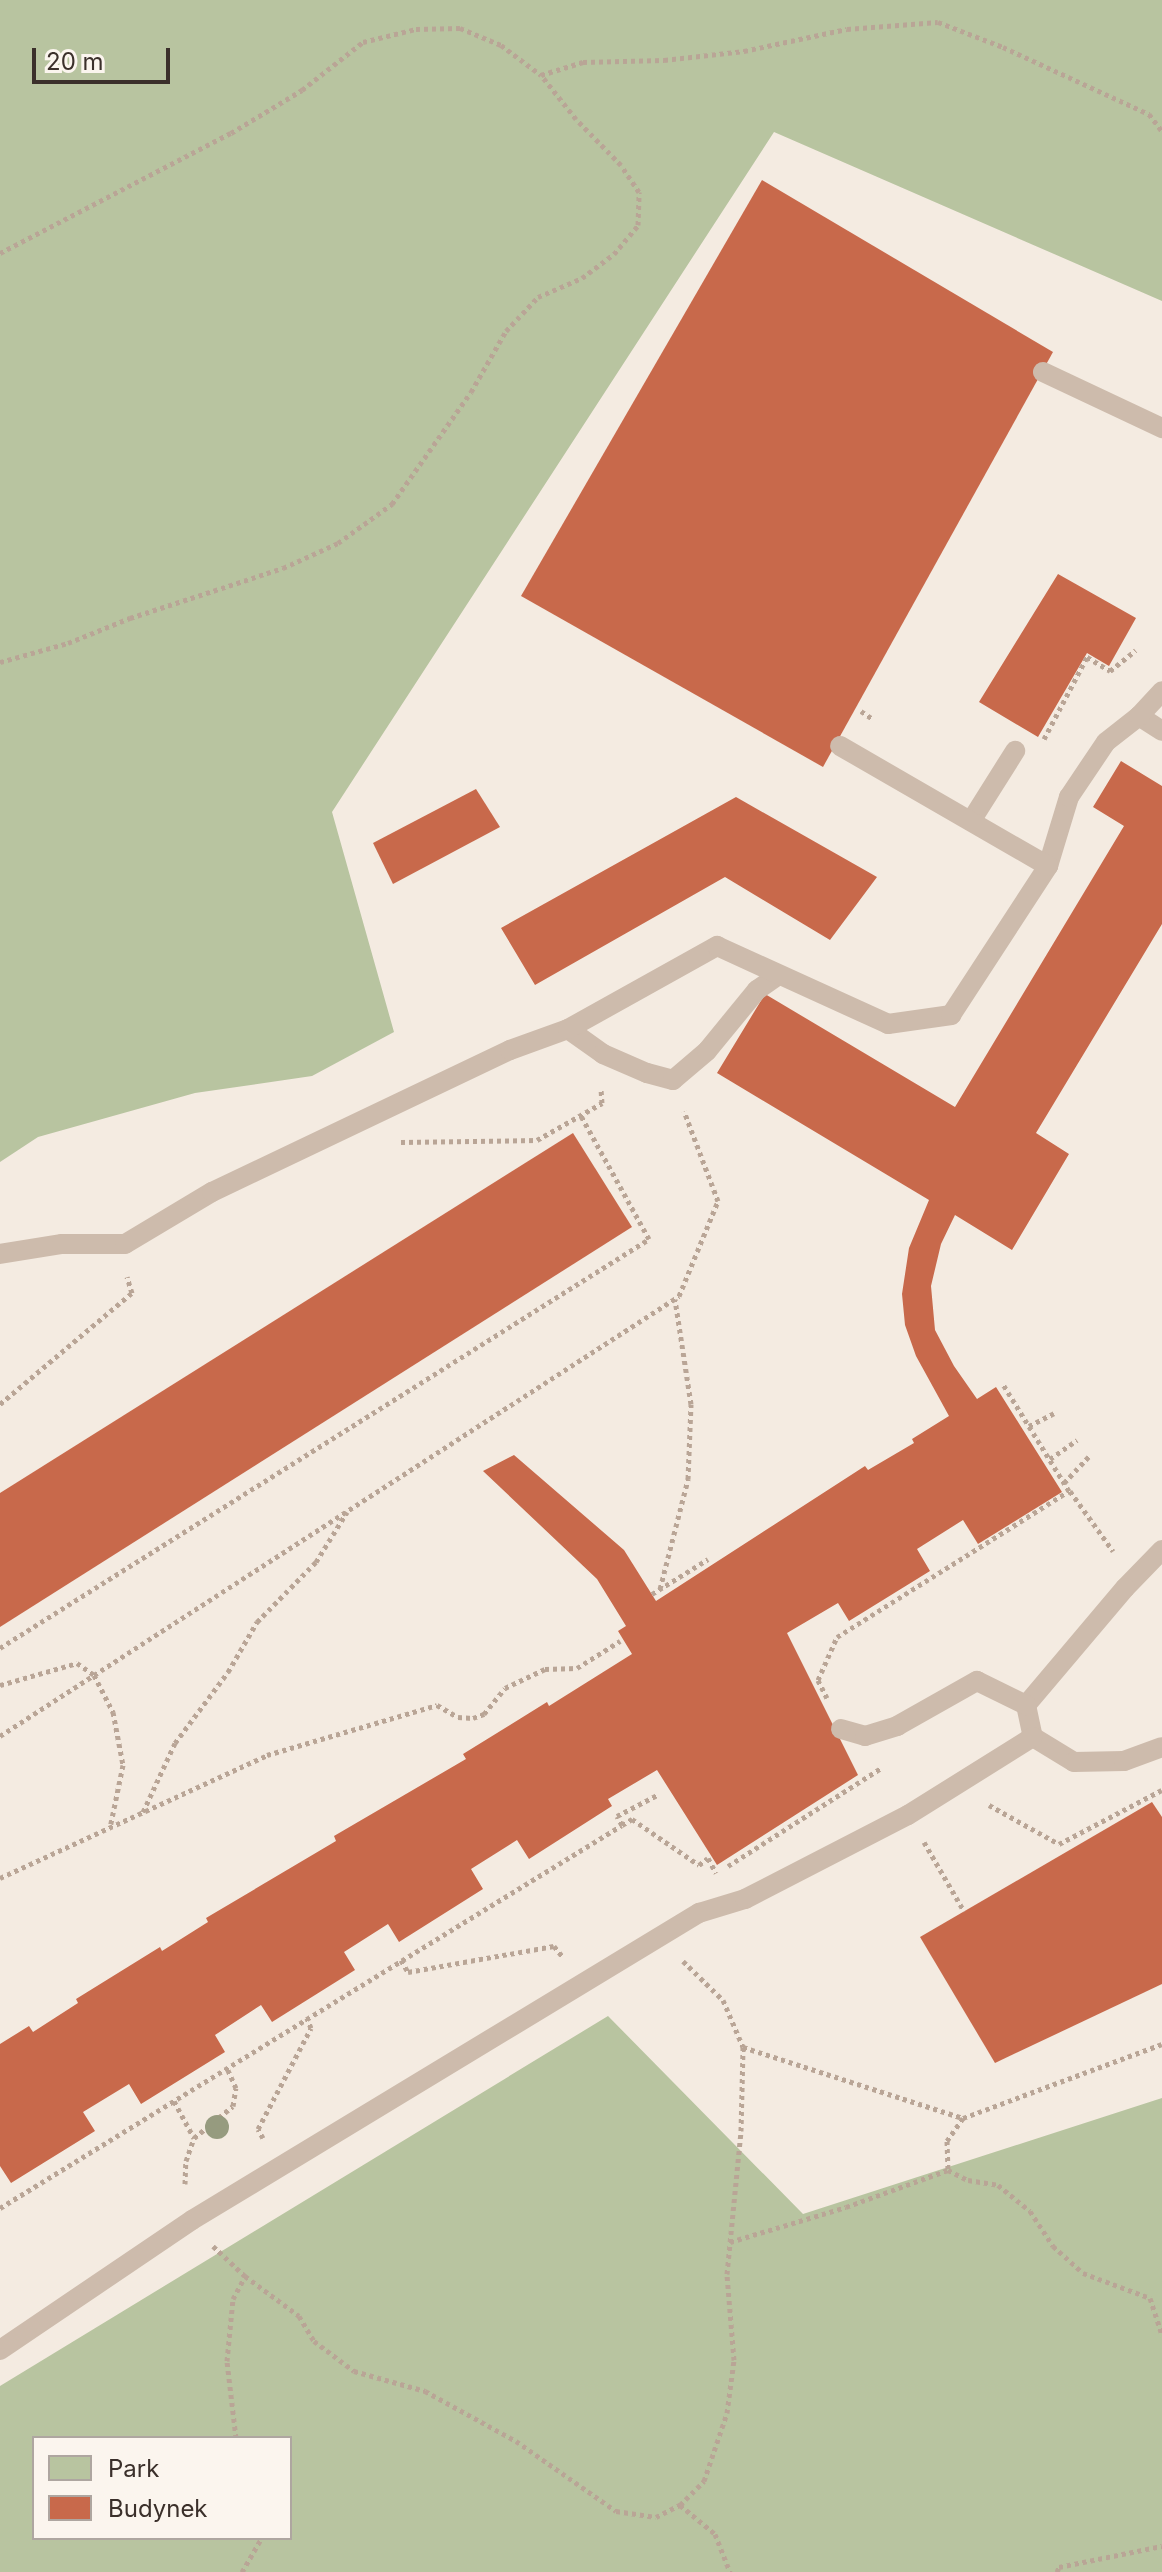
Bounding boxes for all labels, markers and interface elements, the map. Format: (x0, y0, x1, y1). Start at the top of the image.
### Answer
scale bar (36, 32, 174, 82)
text: 20 m (46, 47, 104, 76)
legend (32, 2436, 292, 2540)
text: Park (108, 2454, 159, 2483)
text: Budynek (108, 2494, 208, 2523)

